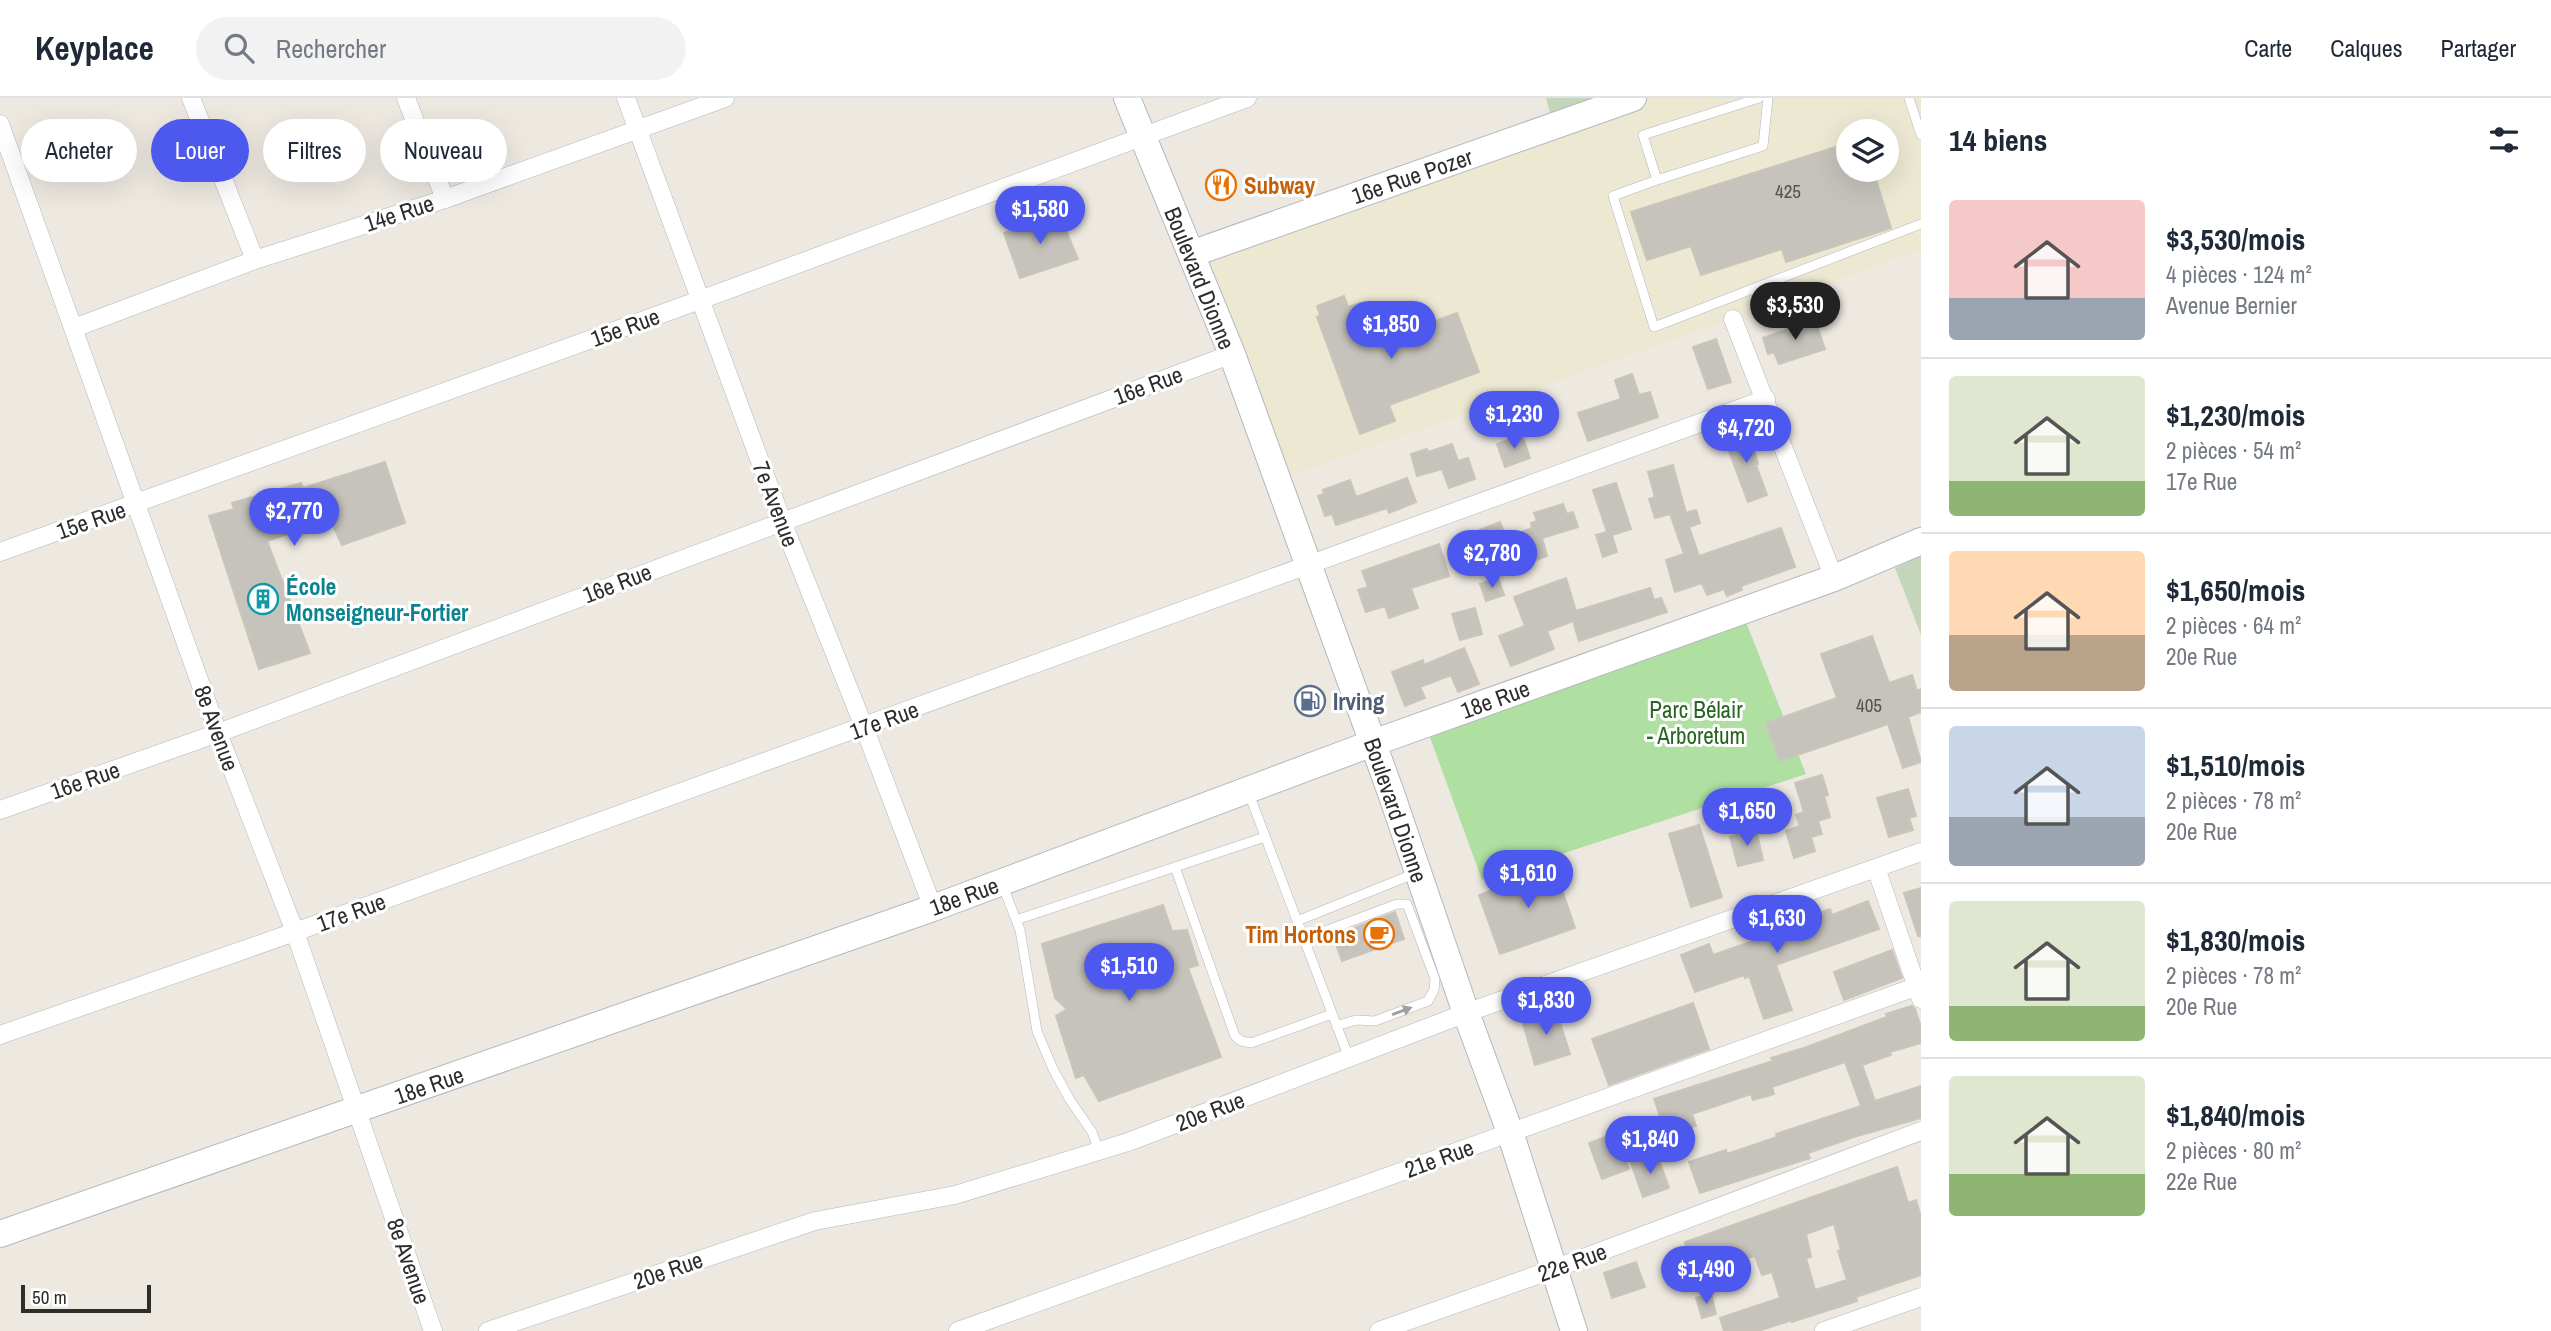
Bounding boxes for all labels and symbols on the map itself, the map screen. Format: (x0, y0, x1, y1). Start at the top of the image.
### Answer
street label: 16e Rue Pozer (1347, 141, 1477, 211)
restaurant icon: Subway (1204, 168, 1238, 202)
place label: Subway (1244, 170, 1316, 201)
house number: 425 (1775, 178, 1801, 204)
pin: $1,580 (983, 186, 1097, 246)
street label: 14e Rue (360, 187, 438, 239)
street label: Boulevard Dionne (1157, 202, 1243, 354)
pin: $3,530 (1738, 282, 1852, 342)
street label: 15e Rue (586, 300, 664, 354)
pin: $1,850 (1334, 302, 1448, 361)
street label: 16e Rue (1109, 358, 1187, 412)
pin: $1,230 (1457, 392, 1571, 451)
pin: $4,720 (1689, 406, 1803, 465)
street label: 7e Avenue (746, 457, 806, 551)
pin: $2,770 (237, 489, 351, 548)
street label: 15e Rue (52, 494, 130, 546)
pin: $2,780 (1435, 531, 1549, 590)
street label: 16e Rue (578, 556, 656, 610)
place label: École Monseigneur-Fortier (286, 571, 469, 628)
building icon: École Monseigneur-Fortier (246, 582, 280, 616)
street label: 18e Rue (1456, 672, 1534, 726)
street label: 8e Avenue (187, 681, 247, 775)
fuel station icon: Irving (1293, 684, 1327, 718)
place label: Irving (1333, 686, 1385, 717)
house number: 405 (1856, 692, 1882, 718)
street label: 17e Rue (845, 693, 923, 747)
park label: Parc Bélair - Arboretum (1647, 694, 1745, 751)
street label: Boulevard Dionne (1357, 734, 1435, 886)
street label: 16e Rue (46, 754, 124, 806)
pin: $1,650 (1690, 788, 1804, 848)
pin: $1,610 (1471, 850, 1585, 910)
street label: 18e Rue (925, 869, 1003, 923)
street label: 17e Rue (312, 885, 390, 939)
pin: $1,630 (1720, 896, 1834, 955)
cafe icon: Tim Hortons (1362, 917, 1396, 951)
place label: Tim Hortons (1245, 919, 1356, 950)
pin: $1,510 (1072, 944, 1186, 1003)
pin: $1,830 (1489, 978, 1603, 1037)
one-way arrow (1391, 1005, 1412, 1016)
street label: 18e Rue (390, 1059, 468, 1111)
street label: 20e Rue (1171, 1084, 1249, 1138)
pin: $1,840 (1593, 1116, 1707, 1176)
street label: 21e Rue (1400, 1131, 1478, 1185)
street label: 8e Avenue (380, 1214, 438, 1308)
street label: 22e Rue (1533, 1235, 1611, 1289)
street label: 20e Rue (629, 1244, 707, 1296)
pin: $1,490 (1649, 1246, 1763, 1306)
scale bar (21, 1282, 150, 1314)

